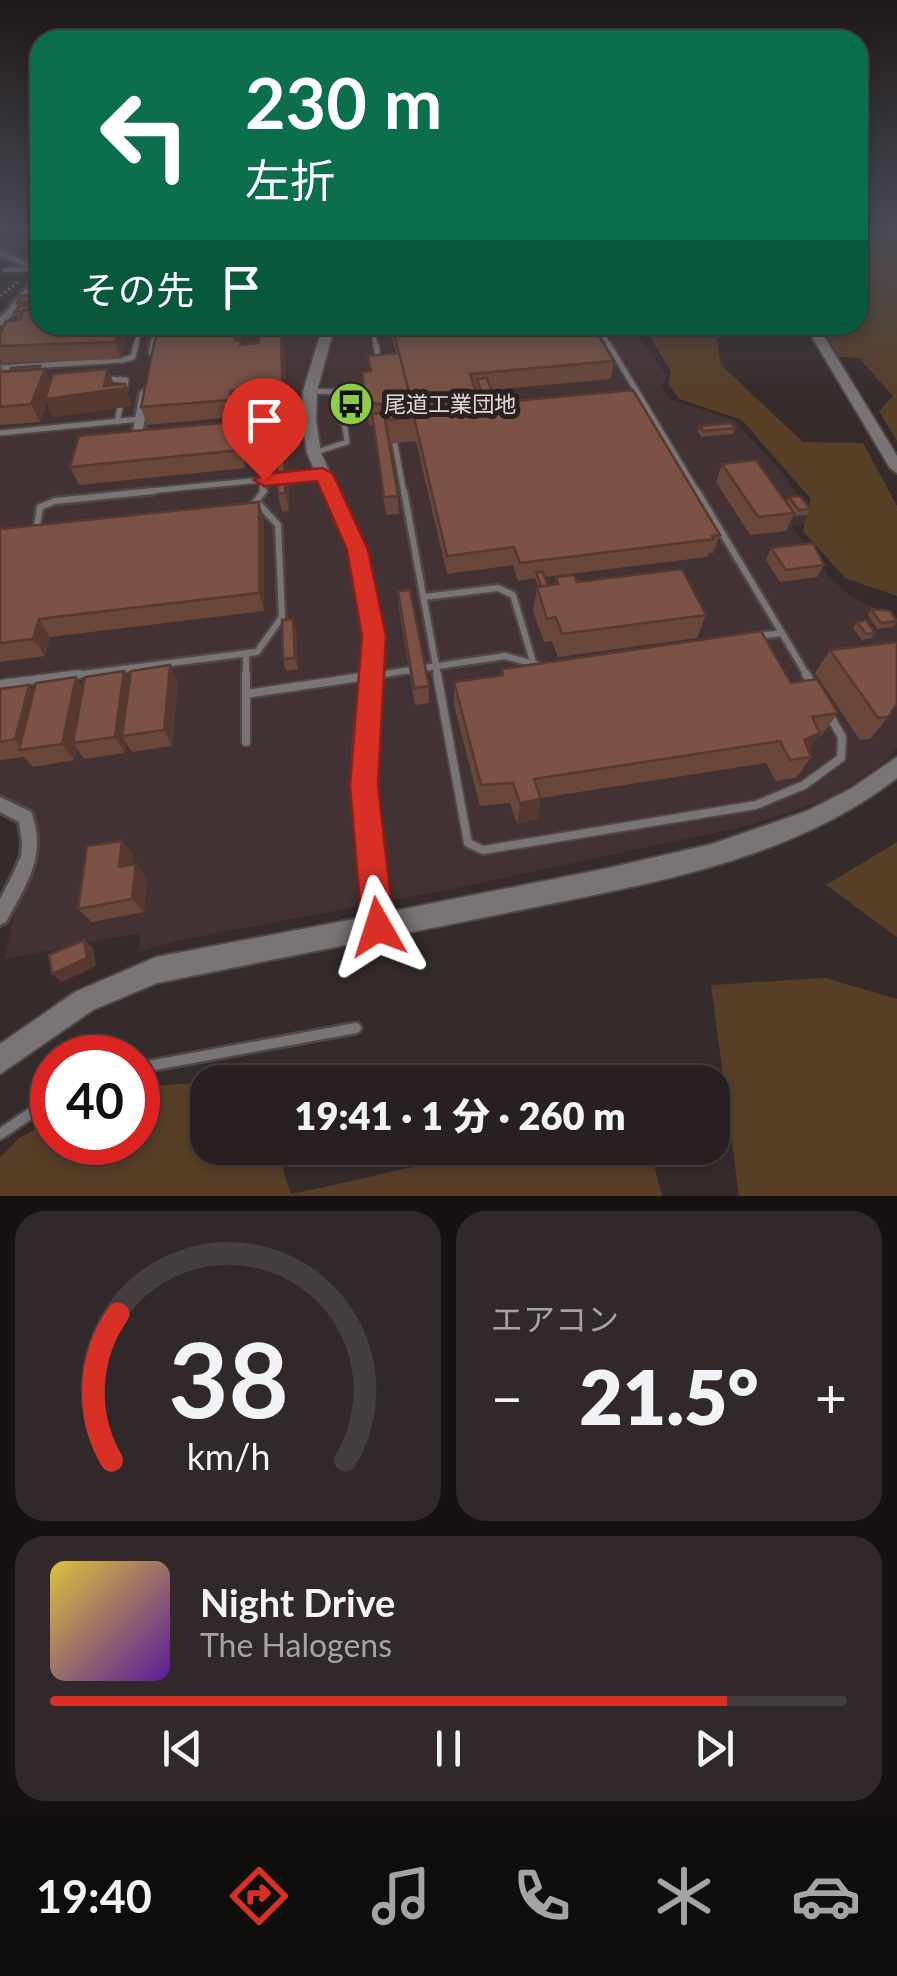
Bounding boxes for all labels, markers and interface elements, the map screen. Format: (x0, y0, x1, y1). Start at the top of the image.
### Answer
text: 230 m (245, 60, 442, 144)
icon: left (80, 70, 210, 200)
text: 左折 (245, 153, 335, 207)
icon: arrive (214, 260, 269, 315)
text: その先 (80, 266, 194, 312)
pin (222, 378, 307, 481)
bus stop icon: 尾道工業団地 (328, 381, 374, 427)
place label: 尾道工業団地 (384, 390, 516, 417)
icon: arrive (237, 393, 292, 448)
position arrow (326, 875, 430, 979)
speed limit sign: 40 (30, 1035, 160, 1165)
text: 19:41 · 1 分 · 260 m (294, 1092, 626, 1138)
text: エアコン (491, 1299, 619, 1338)
text: 38 (168, 1315, 288, 1440)
text: 21.5° (579, 1351, 759, 1441)
text: − (491, 1364, 523, 1430)
text: + (815, 1364, 847, 1430)
text: km/h (186, 1435, 270, 1478)
text: Night Drive (200, 1579, 395, 1625)
text: The Halogens (200, 1625, 392, 1664)
icon: previous (155, 1721, 210, 1776)
icon: pause (421, 1721, 476, 1776)
icon: next (687, 1721, 742, 1776)
icon: directions (224, 1861, 294, 1931)
icon: music (366, 1861, 436, 1931)
icon: phone (507, 1861, 577, 1931)
icon: climate (649, 1861, 719, 1931)
icon: car (791, 1861, 861, 1931)
text: 19:40 (36, 1869, 152, 1923)

